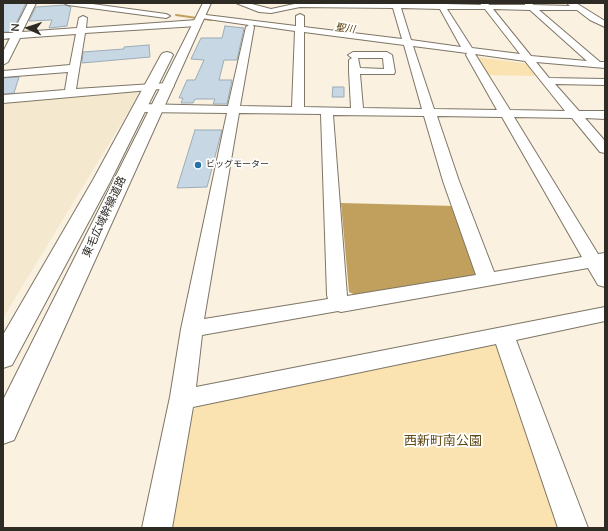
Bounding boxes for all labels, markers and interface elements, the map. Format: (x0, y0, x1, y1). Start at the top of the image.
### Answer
north arrow (8, 8, 48, 48)
water label: 聖川 (334, 22, 356, 36)
text: N (8, 23, 23, 32)
marker: ビッグモーター (193, 160, 203, 170)
place label: ビッグモーター (206, 160, 269, 170)
street label: 東毛広域幹線道路 (80, 174, 130, 260)
park label: 西新町南公園 (404, 434, 482, 450)

